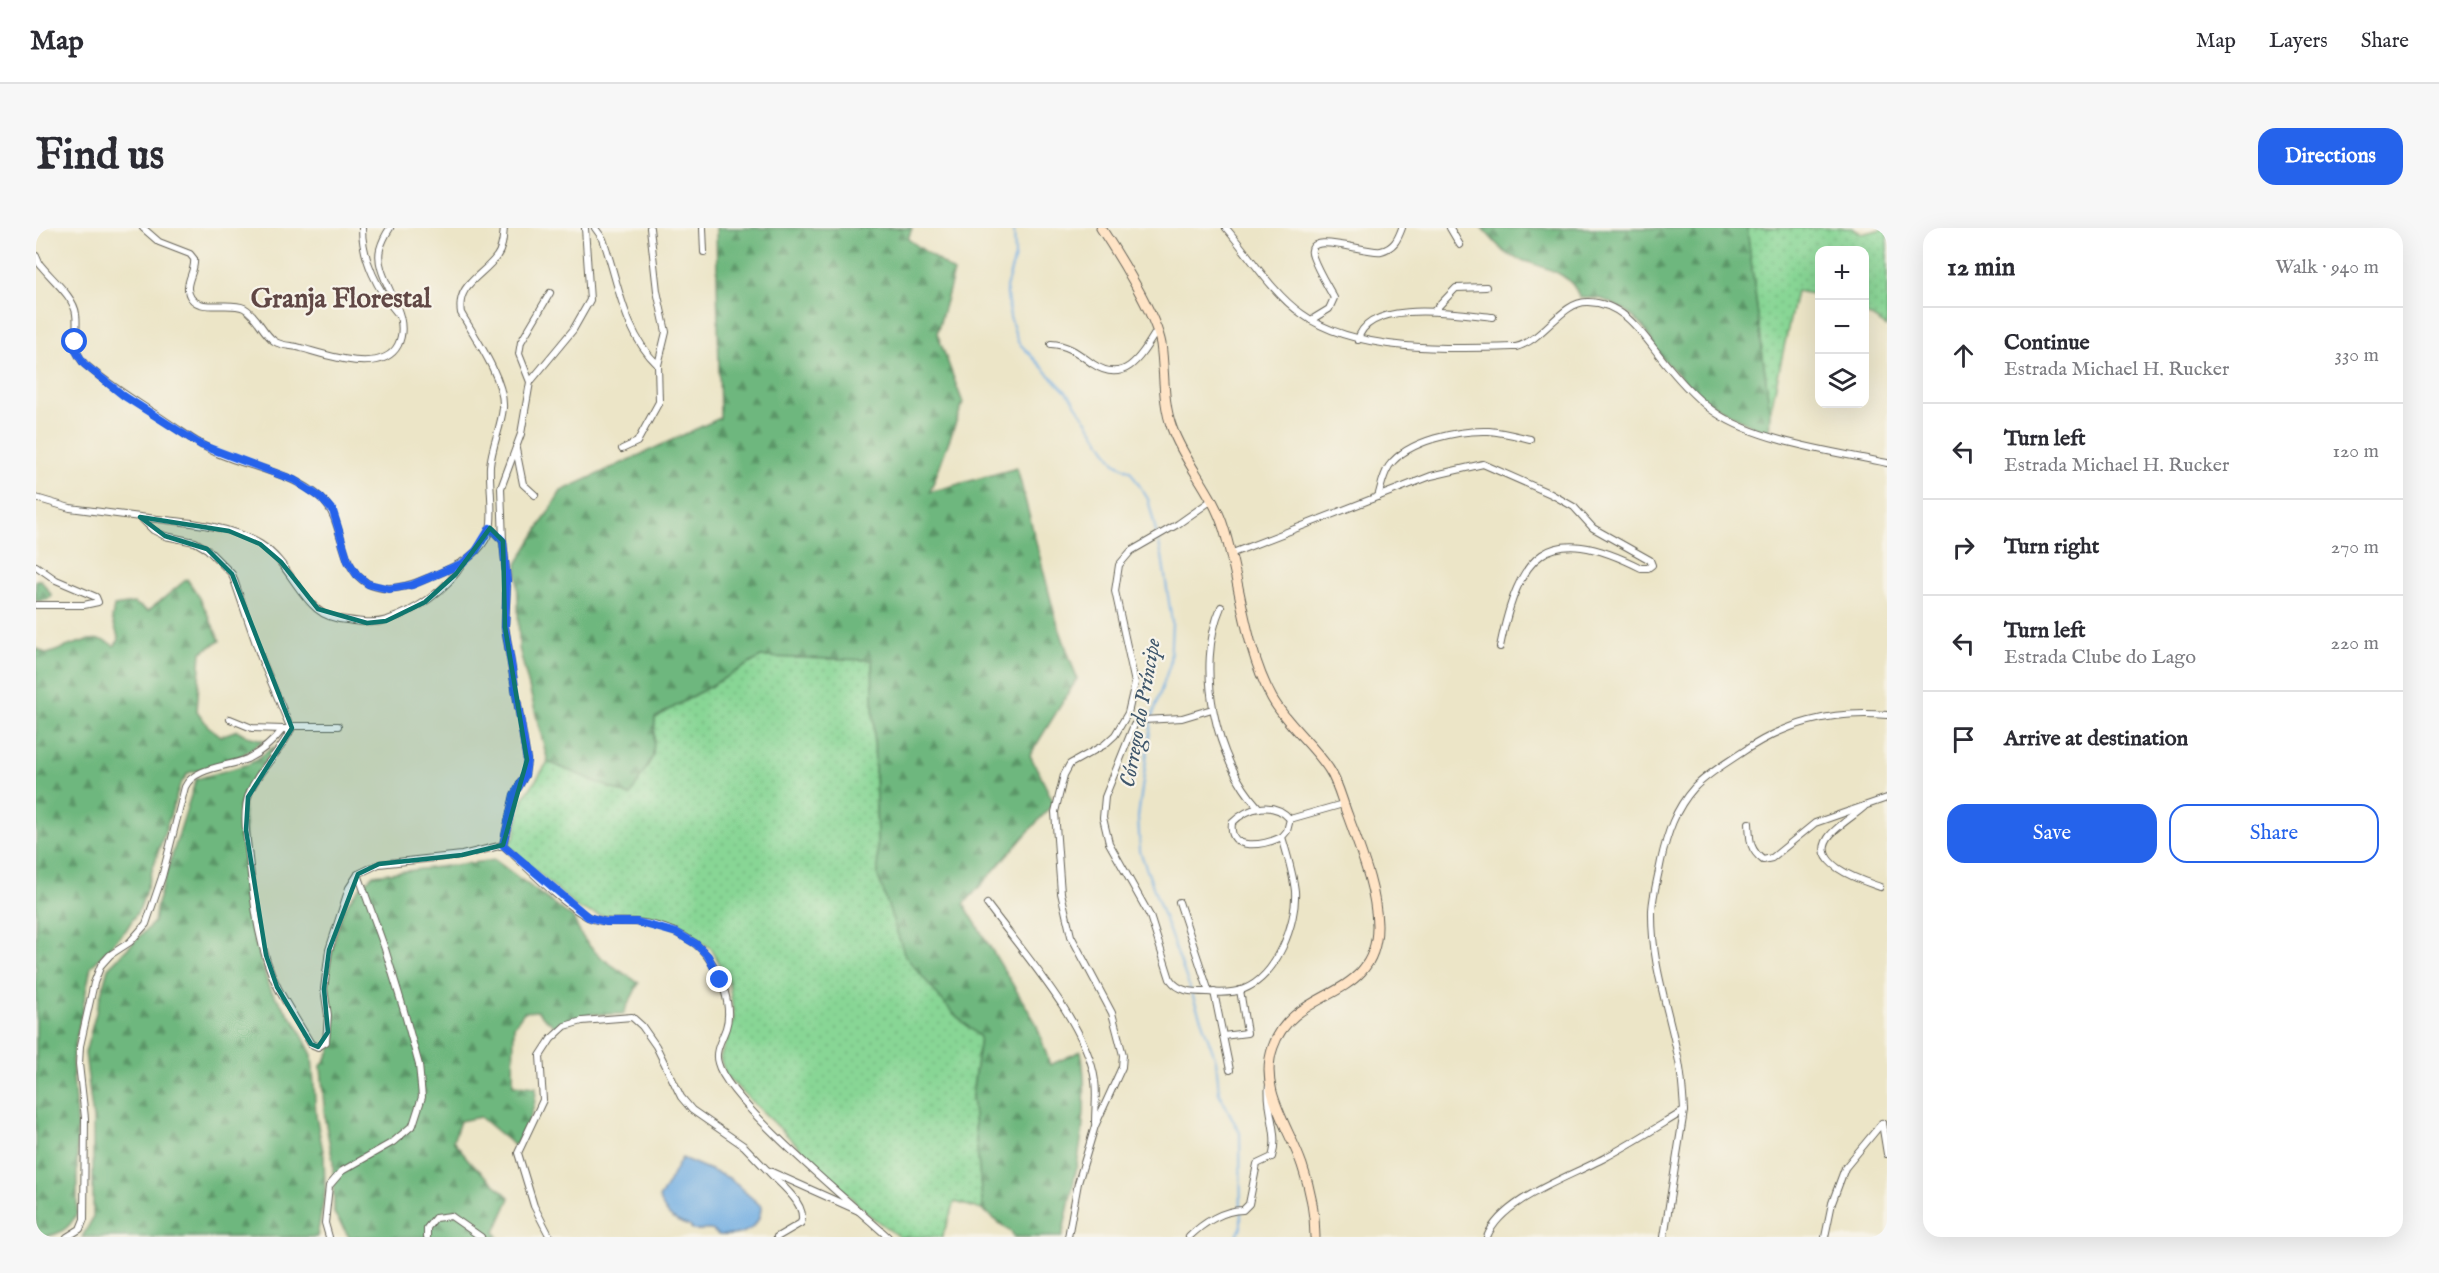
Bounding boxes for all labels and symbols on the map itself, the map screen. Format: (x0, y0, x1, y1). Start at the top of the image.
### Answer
district label: Granja Florestal (251, 283, 432, 317)
route start (61, 328, 87, 354)
water label: Córrego do Príncipe (1114, 636, 1168, 790)
route end (706, 966, 732, 992)

